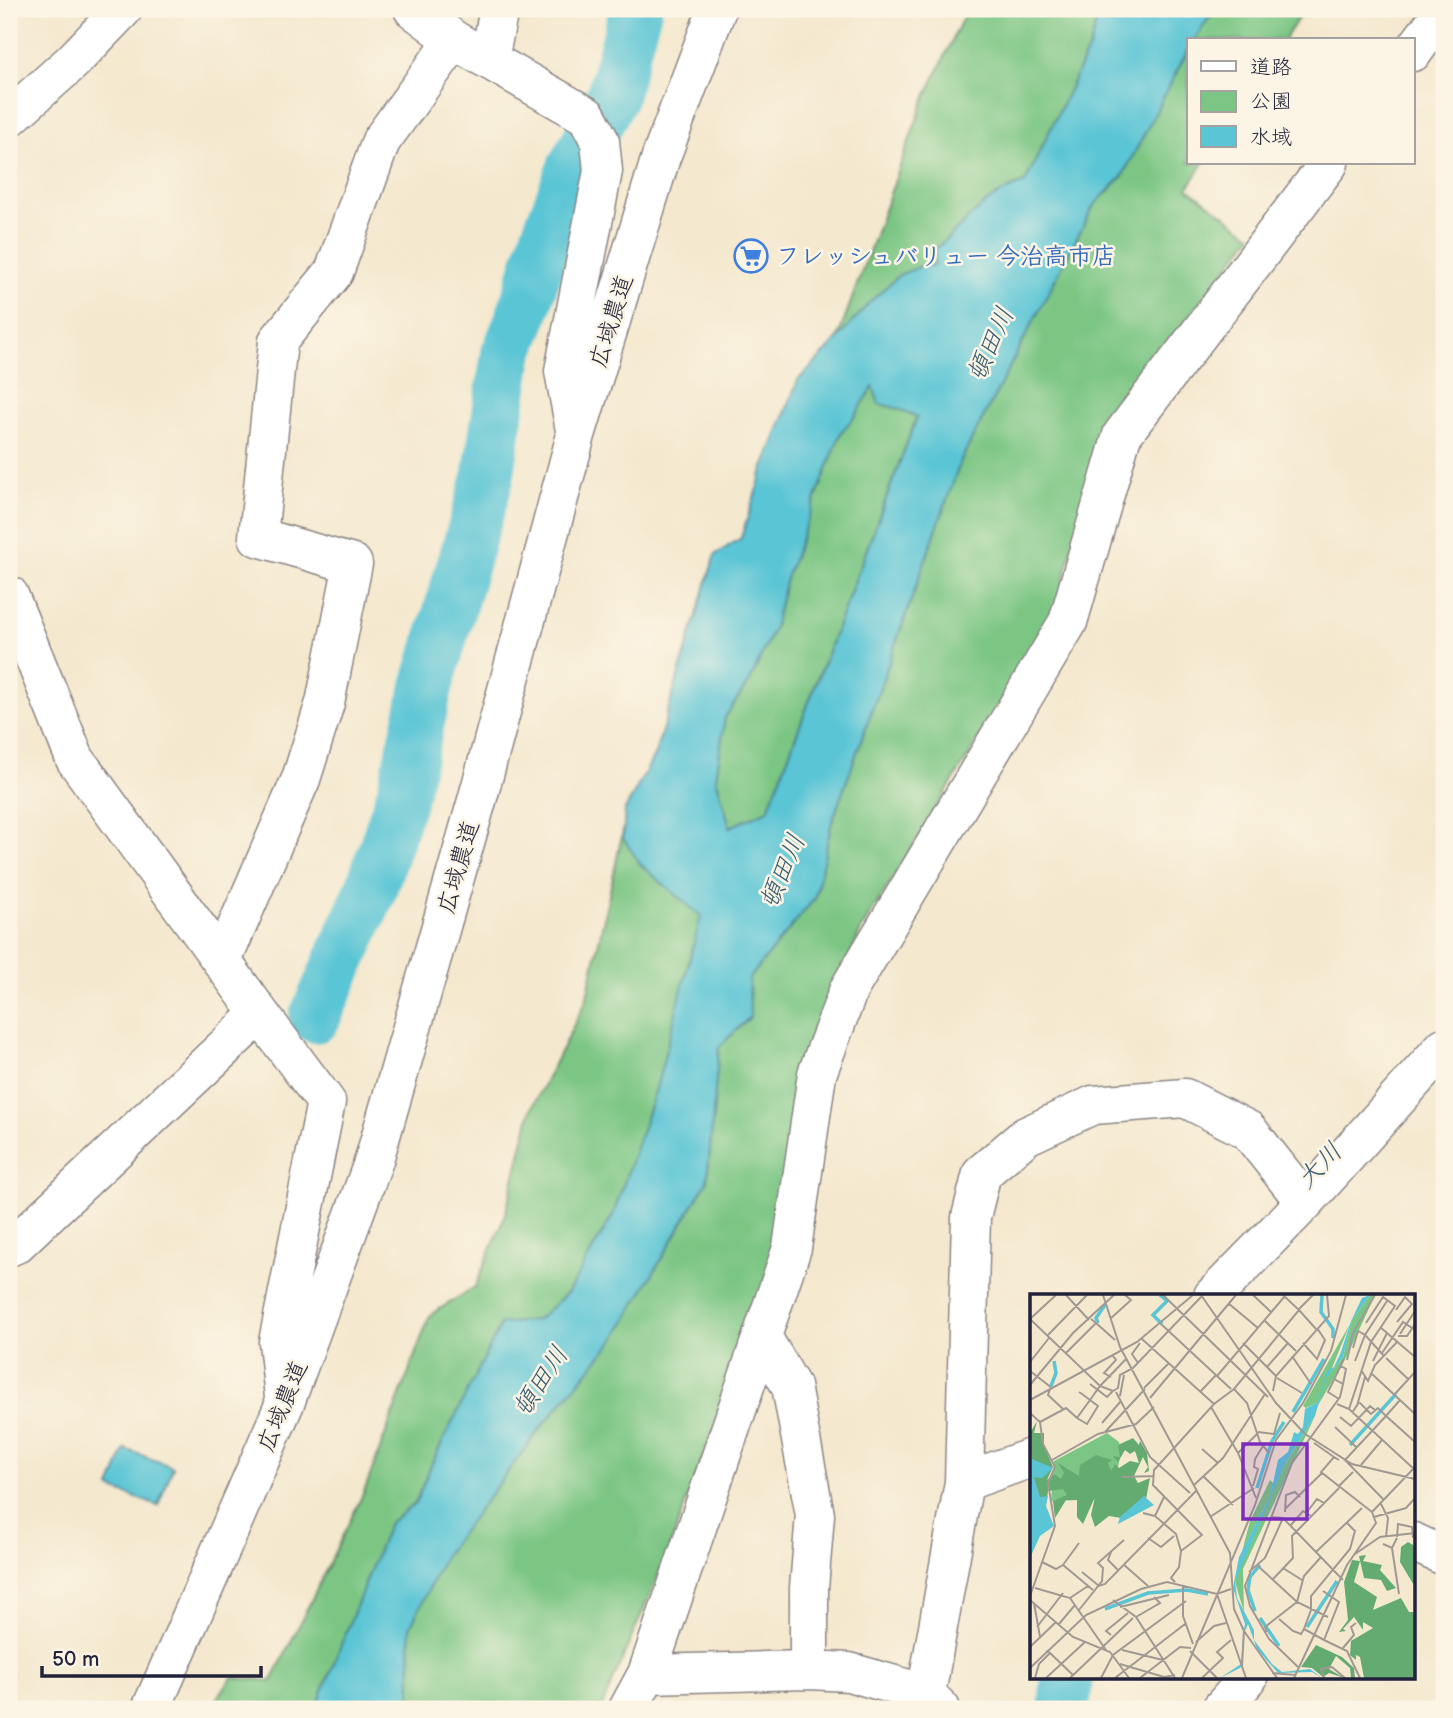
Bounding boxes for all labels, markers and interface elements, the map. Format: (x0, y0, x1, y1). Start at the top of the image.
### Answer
legend (1187, 38, 1414, 164)
text: 道路 (1250, 55, 1292, 80)
text: 公園 (1250, 89, 1292, 114)
text: 水域 (1250, 125, 1292, 150)
supermarket icon: フレッシュバリュー 今治高市店 (732, 237, 770, 275)
place label: フレッシュバリュー 今治高市店 (776, 242, 1116, 271)
street label: 広域農道 (584, 271, 639, 371)
water label: 頓田川 (961, 303, 1021, 387)
street label: 広域農道 (431, 817, 486, 917)
water label: 頓田川 (754, 830, 813, 914)
water label: 大川 (1291, 1137, 1349, 1196)
inset map (1030, 1294, 1414, 1680)
water label: 頓田川 (507, 1341, 576, 1423)
street label: 広域農道 (251, 1356, 314, 1456)
scale bar (42, 1634, 261, 1678)
text: 50 m (52, 1647, 99, 1672)

